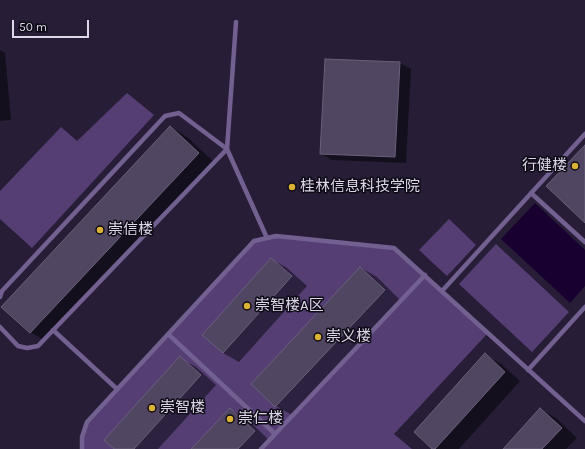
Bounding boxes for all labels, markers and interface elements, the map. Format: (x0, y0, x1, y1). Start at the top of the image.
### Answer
scale bar (14, 12, 91, 38)
text: 50 m (19, 20, 47, 34)
place label: 行健楼 (522, 157, 567, 175)
marker: 行健楼 (570, 161, 580, 171)
place label: 桂林信息科技学院 (300, 178, 420, 196)
marker: 桂林信息科技学院 (287, 182, 297, 192)
place label: 崇信楼 (108, 221, 153, 239)
marker: 崇信楼 (95, 225, 105, 235)
place label: 崇智楼A区 (255, 297, 324, 315)
marker: 崇智楼A区 (242, 301, 252, 311)
place label: 崇义楼 (326, 328, 371, 346)
marker: 崇义楼 (313, 332, 323, 342)
place label: 崇智楼 (160, 399, 205, 417)
marker: 崇智楼 (147, 403, 157, 413)
place label: 崇仁楼 (238, 410, 283, 428)
marker: 崇仁楼 (225, 414, 235, 424)

